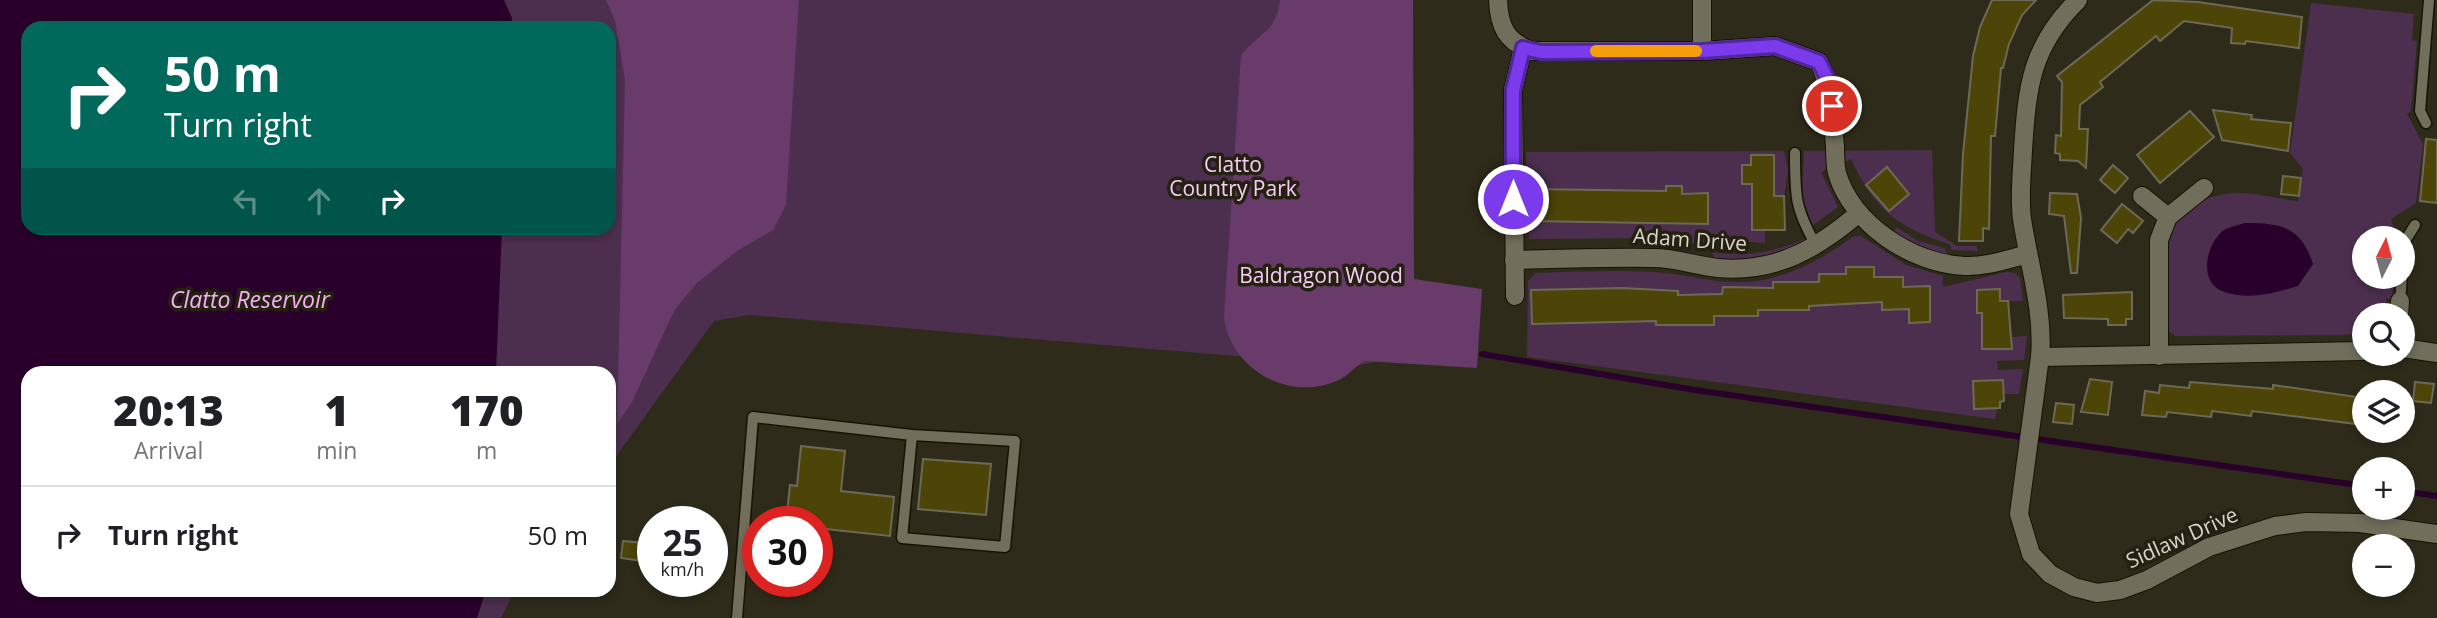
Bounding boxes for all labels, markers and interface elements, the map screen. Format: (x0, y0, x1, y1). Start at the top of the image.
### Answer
text: 50 m (164, 40, 281, 106)
icon: right (49, 49, 140, 140)
pin (1802, 76, 1862, 136)
icon: arrive (1813, 87, 1851, 125)
text: Turn right (164, 103, 312, 146)
park label: Clatto Country Park (1169, 150, 1297, 202)
position arrow (1476, 162, 1550, 236)
icon: left (227, 182, 265, 220)
icon: ahead (300, 182, 338, 220)
icon: right (373, 182, 411, 220)
street label: Adam Drive (1632, 221, 1748, 257)
north arrow (2352, 226, 2415, 289)
map controls (2352, 226, 2415, 597)
park label: Baldragon Wood (1239, 261, 1403, 289)
water label: Clatto Reservoir (170, 283, 331, 315)
button: search (2352, 303, 2415, 366)
button: layers (2352, 380, 2415, 443)
text: 20:13 (113, 381, 224, 438)
text: 1 (325, 381, 349, 438)
text: 170 (450, 381, 524, 438)
text: Arrival (134, 434, 203, 466)
text: min (316, 434, 357, 466)
text: m (476, 434, 497, 466)
button: + (2352, 457, 2415, 520)
street label: Sidlaw Drive (2121, 500, 2242, 574)
speed limit sign: 30 (742, 506, 833, 597)
icon: right (49, 516, 87, 554)
text: Turn right (108, 517, 239, 553)
text: 50 m (527, 517, 588, 553)
text: 25 (662, 519, 703, 566)
button: − (2352, 534, 2415, 597)
text: km/h (661, 557, 704, 581)

